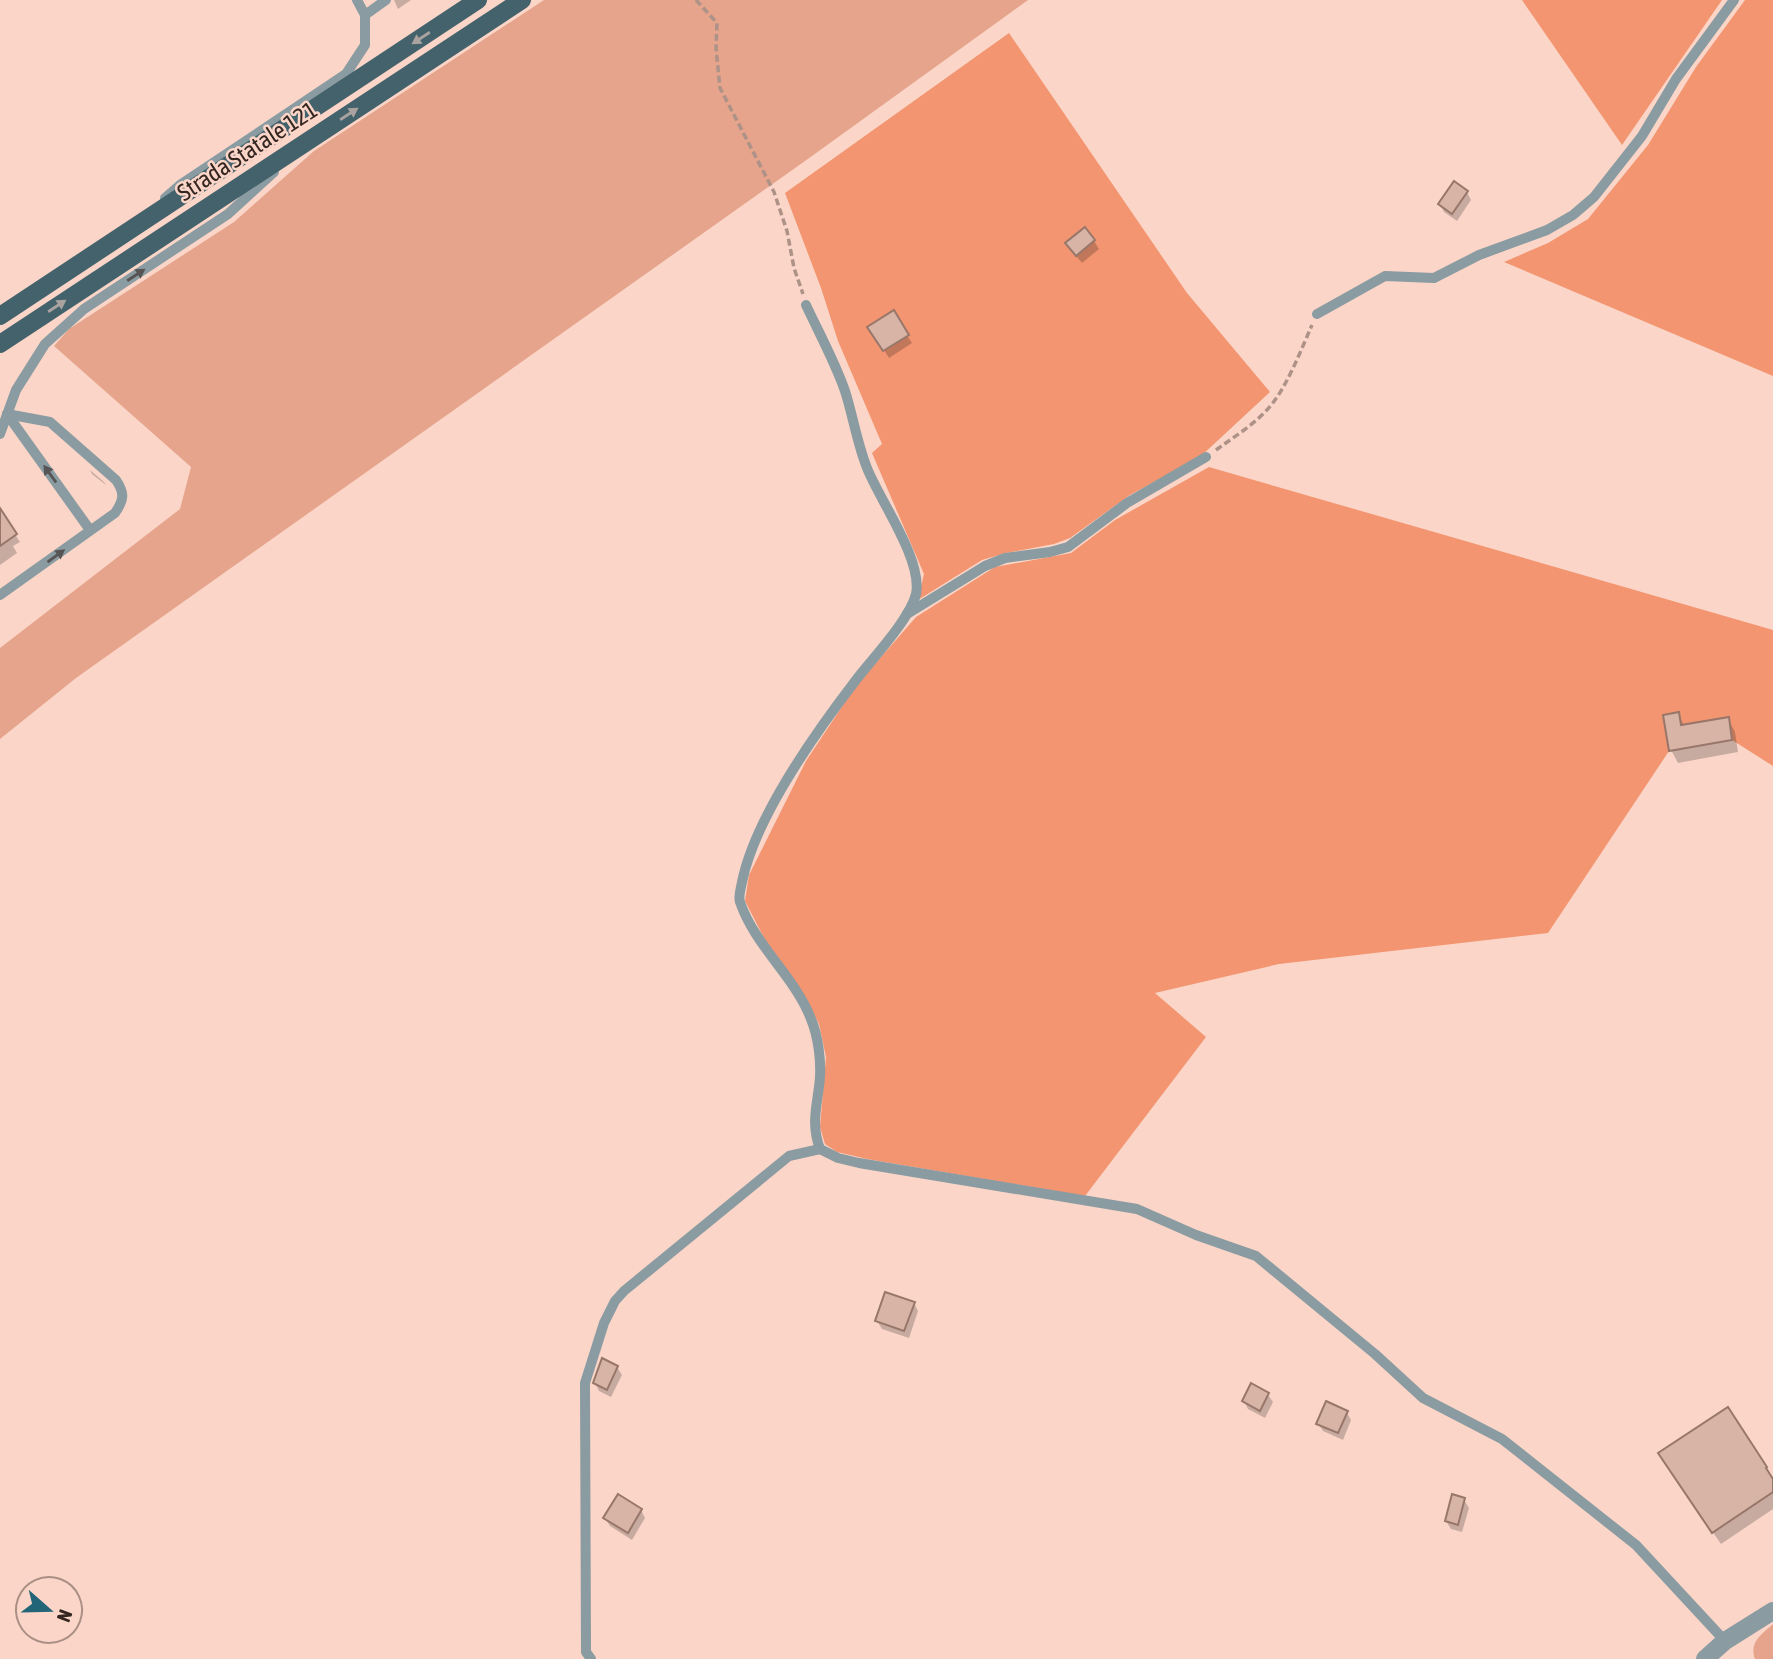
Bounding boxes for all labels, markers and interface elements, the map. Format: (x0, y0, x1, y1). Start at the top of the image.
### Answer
one-way arrow (411, 31, 431, 44)
street label: Strada Statale 121 (172, 96, 322, 206)
one-way arrow (339, 107, 359, 120)
one-way arrow (127, 268, 145, 282)
one-way arrow (47, 300, 67, 313)
one-way arrow (43, 465, 57, 483)
one-way arrow (46, 549, 65, 563)
north arrow (14, 1575, 84, 1645)
text: N (53, 1607, 77, 1625)

